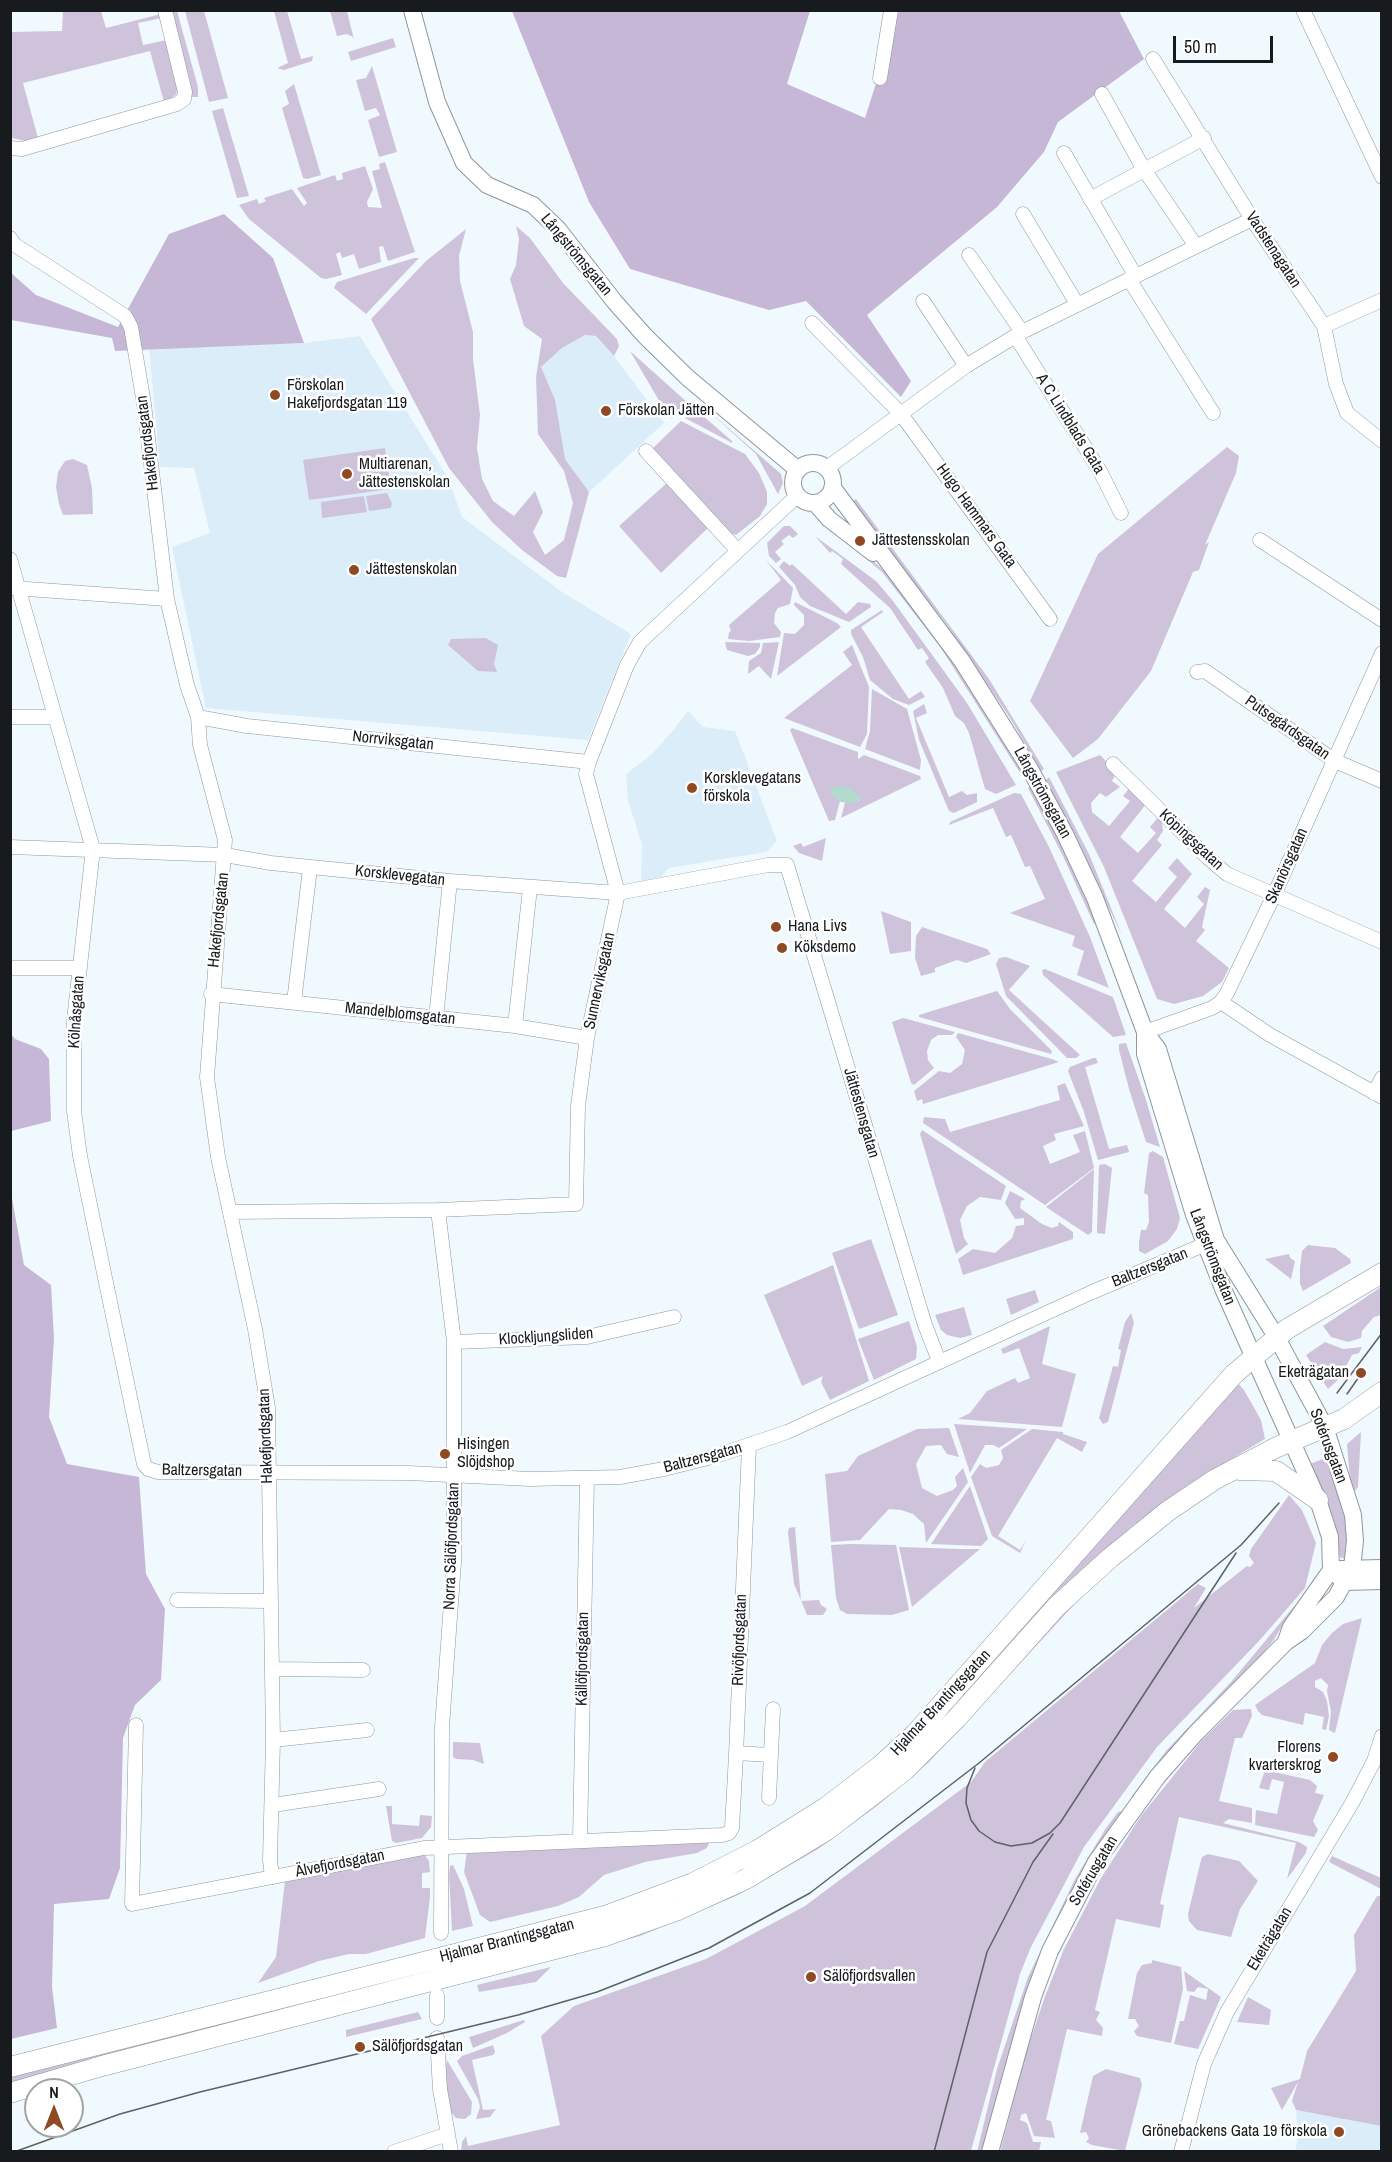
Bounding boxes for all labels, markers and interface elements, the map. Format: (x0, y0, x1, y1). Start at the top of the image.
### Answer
scale bar (1176, 24, 1276, 62)
text: 50 m (1184, 34, 1217, 59)
street label: Vadstenagatan (1241, 208, 1305, 292)
street label: Långströmsgatan (536, 210, 616, 300)
street label: A C Lindblads Gata (1032, 370, 1108, 478)
place label: Förskolan Hakefjordsgatan 119 (287, 376, 407, 414)
marker: Förskolan Hakefjordsgatan 119 (268, 388, 282, 402)
street label: Hakefjordsgatan (133, 394, 163, 492)
place label: Förskolan Jätten (618, 401, 714, 421)
marker: Förskolan Jätten (599, 404, 613, 418)
place label: Multiarenan, Jättestenskolan (359, 455, 450, 493)
street label: Hugo Hammars Gata (932, 460, 1020, 572)
marker: Multiarenan, Jättestenskolan (340, 467, 354, 481)
place label: Jättestensskolan (872, 531, 970, 551)
marker: Jättestensskolan (853, 534, 867, 548)
place label: Jättestenskolan (366, 560, 457, 580)
marker: Jättestenskolan (347, 563, 361, 577)
street label: Putsegårdsgatan (1241, 692, 1333, 764)
street label: Norrviksgatan (351, 727, 435, 755)
street label: Långströmsgatan (1009, 744, 1075, 842)
place label: Korsklevegatans förskola (704, 769, 801, 807)
marker: Korsklevegatans förskola (685, 781, 699, 795)
street label: Köpingsgatan (1155, 805, 1227, 875)
street label: Skanörsgatan (1262, 825, 1312, 907)
street label: Korsklevegatan (354, 862, 446, 890)
street label: Hakefjordsgatan (204, 871, 234, 969)
place label: Hana Livs (788, 917, 847, 937)
marker: Hana Livs (769, 920, 783, 934)
street label: Sunnerviksgatan (580, 931, 620, 1031)
place label: Köksdemo (794, 938, 856, 958)
marker: Köksdemo (775, 941, 789, 955)
street label: Kölnåsgatan (65, 975, 89, 1049)
street label: Mandelblomsgatan (344, 999, 456, 1029)
street label: Jättestensgatan (839, 1066, 883, 1160)
street label: Långströmsgatan (1185, 1206, 1239, 1308)
street label: Baltzersgatan (1109, 1244, 1191, 1292)
street label: Klockljungsliden (498, 1324, 594, 1350)
place label: Eketrägatan (1278, 1363, 1349, 1383)
marker: Eketrägatan (1354, 1366, 1368, 1380)
street label: Hakefjordsgatan (255, 1388, 277, 1484)
street label: Sotérusgatan (1305, 1406, 1351, 1486)
place label: Hisingen Slöjdshop (457, 1435, 515, 1473)
street label: Baltzersgatan (662, 1438, 744, 1478)
marker: Hisingen Slöjdshop (438, 1447, 452, 1461)
street label: Baltzersgatan (162, 1461, 242, 1481)
street label: Norra Sälöfjordsgatan (440, 1482, 464, 1610)
street label: Rivöfjordsgatan (729, 1594, 751, 1686)
street label: Källöfjordsgatan (573, 1612, 593, 1706)
street label: Hjalmar Brantingsgatan (887, 1646, 995, 1760)
place label: Florens kvarterskrog (1249, 1738, 1321, 1776)
marker: Florens kvarterskrog (1326, 1750, 1340, 1764)
street label: Sotérusgatan (1066, 1833, 1122, 1909)
street label: Älvefjordsgatan (294, 1846, 386, 1882)
street label: Eketrägatan (1244, 1904, 1296, 1974)
street label: Hjalmar Brantingsgatan (438, 1915, 576, 1967)
place label: Sälöfjordsvallen (823, 1967, 916, 1987)
marker: Sälöfjordsvallen (804, 1970, 818, 1984)
place label: Sälöfjordsgatan (372, 2037, 463, 2057)
marker: Sälöfjordsgatan (353, 2040, 367, 2054)
north arrow (24, 2078, 84, 2138)
text: N (49, 2081, 59, 2103)
place label: Grönebackens Gata 19 förskola (1142, 2122, 1327, 2142)
marker: Grönebackens Gata 19 förskola (1332, 2125, 1346, 2139)

